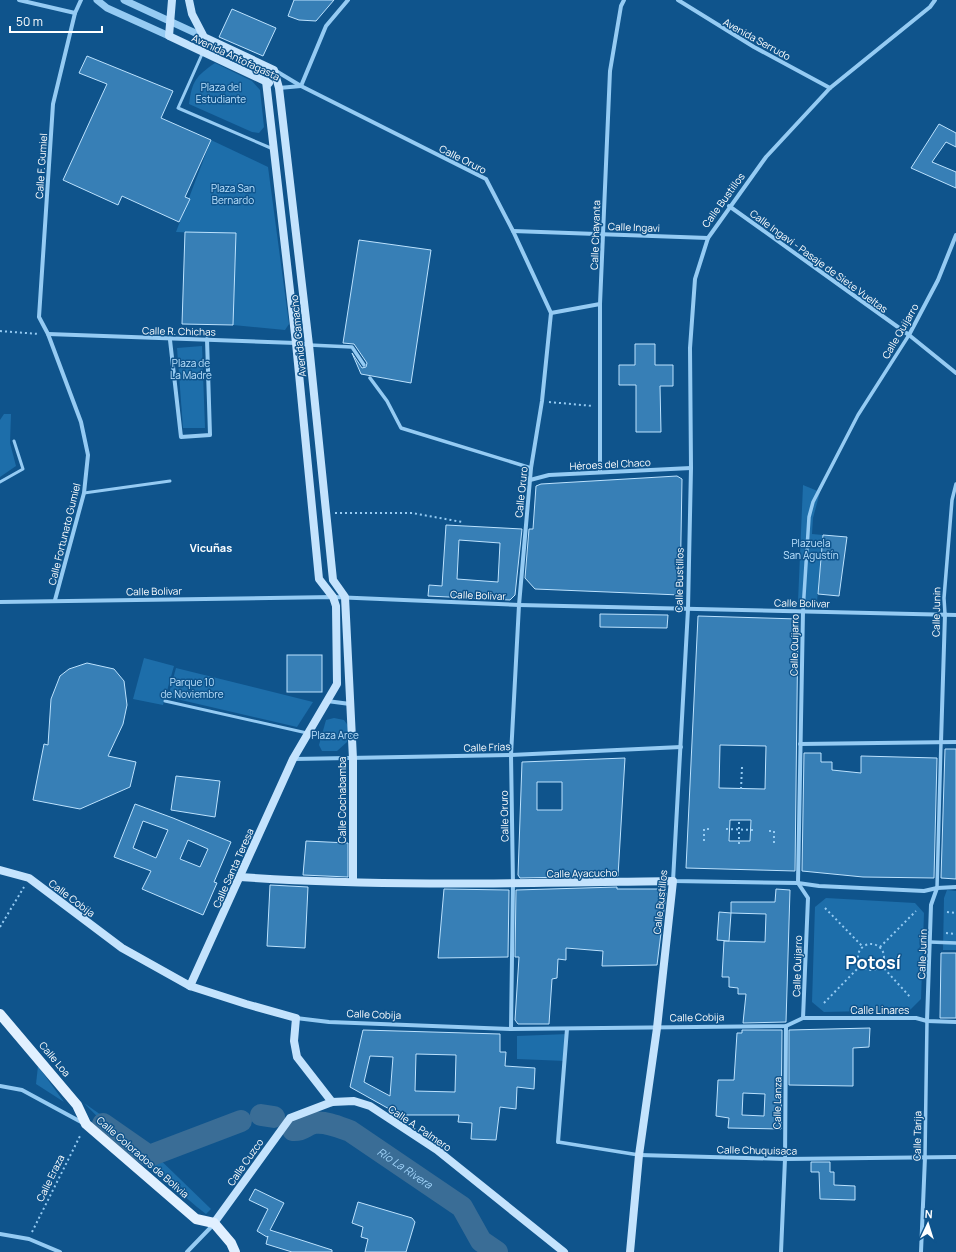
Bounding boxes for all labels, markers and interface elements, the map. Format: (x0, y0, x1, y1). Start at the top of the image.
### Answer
scale bar (10, 8, 102, 34)
text: 50 m (16, 13, 43, 30)
street label: Avenida Serrudo (721, 15, 793, 63)
street label: Avenida Antofagasta (190, 30, 282, 84)
park label: Plaza del Estudiante (196, 80, 246, 106)
street label: Calle F. Gumiel (32, 133, 50, 199)
street label: Calle Oruro (437, 141, 489, 177)
street label: Calle Bustillos (698, 170, 748, 230)
park label: Plaza San Bernardo (211, 181, 255, 207)
street label: Calle Chayanta (587, 200, 603, 270)
street label: Calle Ingavi - Pasaje de Siete Vueltas (747, 206, 891, 316)
street label: Calle Ingavi (608, 219, 660, 235)
street label: Avenida Camacho (287, 294, 309, 378)
street label: Calle Quijarro (878, 301, 922, 361)
street label: Calle R. Chichas (142, 323, 216, 339)
park label: Plaza de La Madre (170, 356, 212, 382)
street label: Héroes del Chaco (569, 455, 651, 473)
street label: Calle Oruro (511, 466, 531, 518)
street label: Calle Fortunato Gumiel (45, 481, 83, 587)
park label: Plazuela San Agustín (783, 536, 839, 562)
district label: Vicuñas (190, 540, 232, 555)
street label: Calle Bustillos (671, 548, 687, 612)
street label: Calle Bolivar (126, 584, 182, 598)
street label: Calle Bolivar (450, 587, 507, 603)
street label: Calle Junin (929, 587, 943, 637)
street label: Calle Bolivar (774, 596, 830, 610)
street label: Calle Quijarro (786, 614, 802, 676)
park label: Parque 10 de Noviembre (160, 675, 224, 701)
park label: Plaza Arce (311, 728, 359, 742)
street label: Calle Frías (463, 739, 511, 755)
street label: Calle Cochabamba (335, 757, 349, 843)
street label: Calle Oruro (497, 790, 511, 842)
street label: Calle Santa Teresa (209, 826, 257, 910)
street label: Calle Ayacucho (547, 865, 617, 881)
street label: Calle Bustillos (650, 869, 670, 935)
street label: Calle Cobija (46, 876, 98, 920)
street label: Calle Junin (914, 929, 930, 979)
street label: Calle Quijarro (789, 935, 805, 997)
district label: Potosí (845, 950, 901, 974)
street label: Calle Linares (851, 1003, 909, 1017)
street label: Calle Cobija (346, 1006, 402, 1022)
street label: Calle Cobija (670, 1010, 724, 1024)
street label: Calle Loa (36, 1038, 74, 1080)
street label: Calle Lanza (770, 1077, 784, 1129)
street label: Calle A. Palmero (386, 1102, 454, 1154)
street label: Calle Tarija (910, 1111, 924, 1161)
street label: Calle Colorados de Bolivia (94, 1113, 192, 1201)
street label: Calle Cuzco (224, 1136, 266, 1188)
street label: Calle Chuquisaca (717, 1142, 797, 1158)
water label: Río La Rivera (375, 1144, 436, 1192)
street label: Calle Eraza (33, 1152, 67, 1204)
north arrow (908, 1204, 948, 1244)
text: N (924, 1206, 933, 1221)

